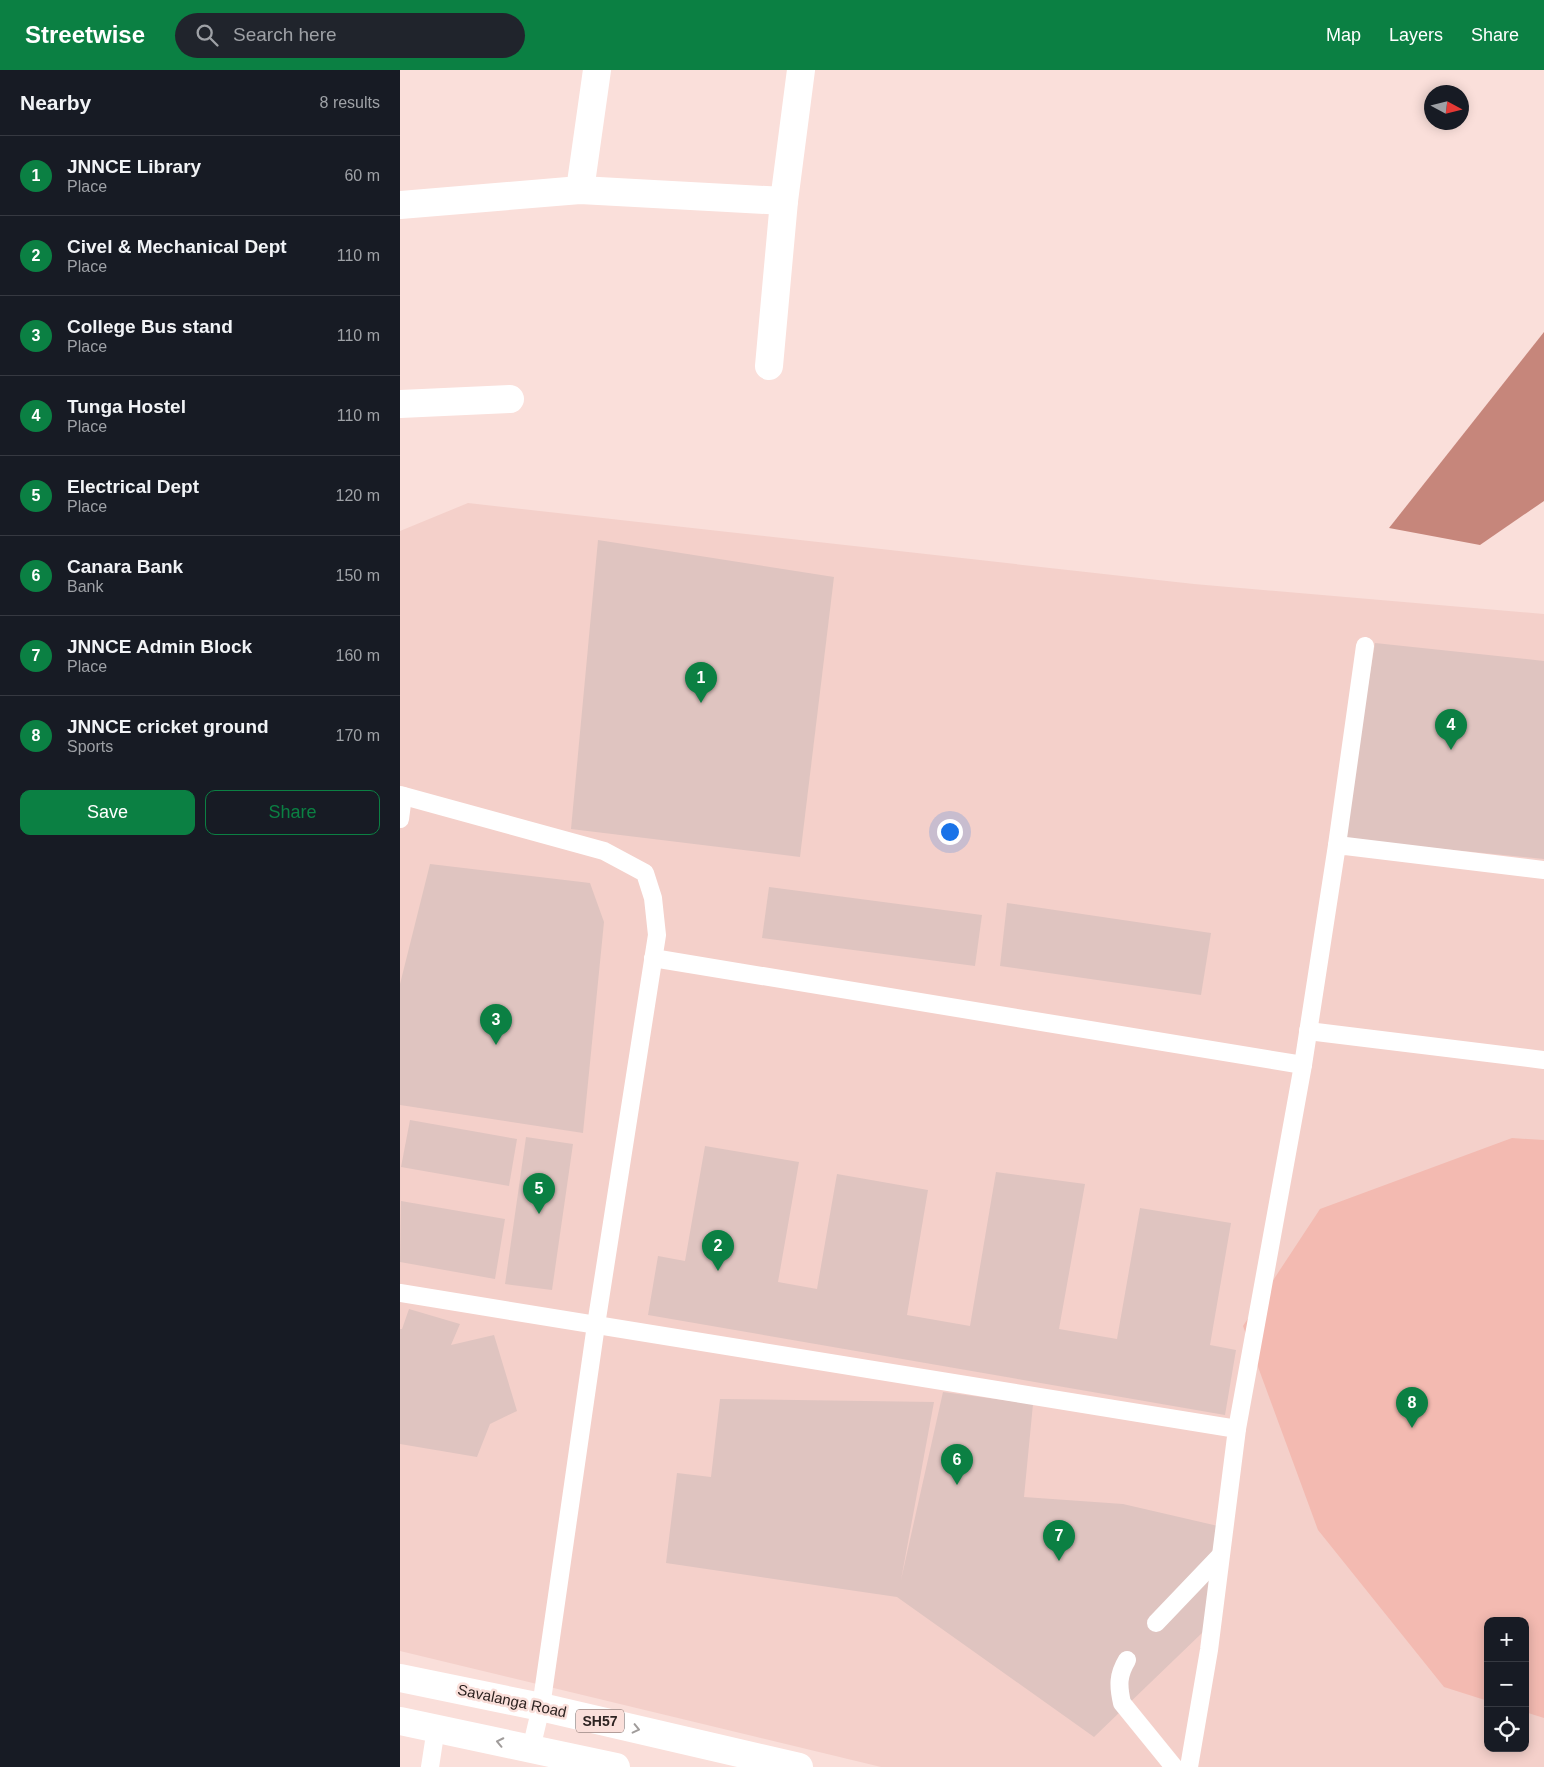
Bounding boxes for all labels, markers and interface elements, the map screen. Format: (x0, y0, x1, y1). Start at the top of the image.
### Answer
search box (175, 13, 525, 58)
text: Streetwise (25, 21, 145, 48)
icon: search (193, 21, 221, 49)
text: Search here (233, 24, 337, 45)
text: Map (1326, 25, 1361, 45)
text: Layers (1389, 25, 1443, 45)
text: Share (1471, 25, 1519, 45)
north arrow (1424, 85, 1469, 130)
text: Nearby (20, 91, 91, 114)
text: 8 results (320, 94, 380, 111)
text: JNNCE Library (67, 156, 201, 177)
text: 1 (32, 167, 40, 184)
text: 60 m (344, 167, 380, 184)
text: Place (67, 178, 107, 195)
text: Civel & Mechanical Dept (67, 236, 287, 257)
text: 2 (32, 247, 40, 264)
text: 110 m (337, 247, 380, 264)
text: Place (67, 258, 107, 275)
text: College Bus stand (67, 316, 233, 337)
text: 3 (32, 327, 40, 344)
text: 110 m (337, 327, 380, 344)
text: Place (67, 338, 107, 355)
text: Tunga Hostel (67, 396, 186, 417)
text: 4 (32, 407, 40, 424)
text: 110 m (337, 407, 380, 424)
text: Place (67, 418, 107, 435)
text: Electrical Dept (67, 476, 199, 497)
text: 5 (32, 487, 40, 504)
text: 120 m (336, 487, 380, 504)
text: Place (67, 498, 107, 515)
text: Canara Bank (67, 556, 183, 577)
text: 6 (32, 567, 40, 584)
text: 150 m (336, 567, 380, 584)
text: Bank (67, 578, 103, 595)
text: JNNCE Admin Block (67, 636, 252, 657)
text: 7 (32, 647, 40, 664)
text: 160 m (336, 647, 380, 664)
text: Place (67, 658, 107, 675)
pin: 1 (685, 662, 717, 703)
pin: 4 (1435, 709, 1467, 750)
text: JNNCE cricket ground (67, 716, 269, 737)
text: 8 (32, 727, 40, 744)
text: 170 m (336, 727, 380, 744)
text: Sports (67, 738, 113, 755)
button: Save (20, 790, 195, 835)
button: Share (205, 790, 380, 835)
your location (937, 819, 963, 845)
pin: 3 (480, 1004, 512, 1045)
pin: 5 (523, 1173, 555, 1214)
pin: 2 (702, 1230, 734, 1271)
pin: 8 (1396, 1387, 1428, 1428)
pin: 6 (941, 1444, 973, 1485)
pin: 7 (1043, 1520, 1075, 1561)
map controls (1484, 1617, 1529, 1752)
button: + (1484, 1617, 1529, 1662)
button: − (1484, 1662, 1529, 1707)
street label: Savalanga Road (456, 1681, 568, 1720)
button: locate (1484, 1707, 1529, 1752)
road number: SH57 (576, 1710, 624, 1732)
one-way arrow (631, 1723, 640, 1734)
one-way arrow (495, 1737, 504, 1748)

